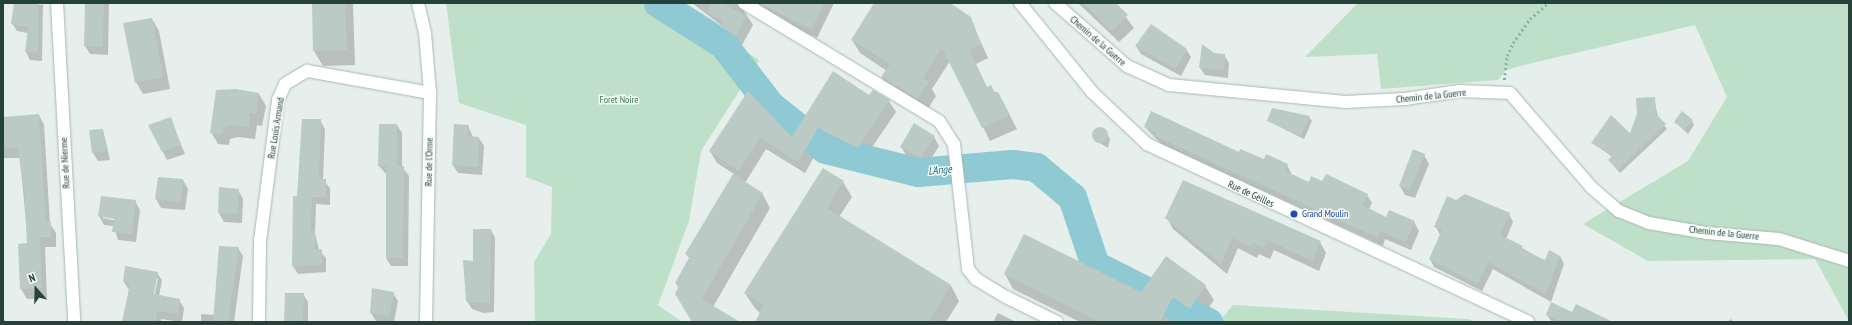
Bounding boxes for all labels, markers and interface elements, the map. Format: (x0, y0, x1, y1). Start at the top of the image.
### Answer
street label: Chemin de la Guerre (1068, 13, 1128, 69)
street label: Chemin de la Guerre (1395, 86, 1467, 106)
park label: Foret Noire (600, 94, 638, 106)
street label: Rue Louis Armand (265, 96, 287, 160)
street label: Rue de Nierme (58, 137, 72, 189)
street label: Rue de l'Orme (423, 138, 435, 186)
water label: L'Ange (928, 162, 952, 178)
street label: Rue de Geilles (1226, 178, 1276, 210)
place label: Grand Moulin (1302, 208, 1348, 220)
marker: Grand Moulin (1289, 209, 1299, 219)
street label: Chemin de la Guerre (1688, 223, 1760, 243)
north arrow (16, 269, 56, 309)
text: N (27, 270, 37, 285)

